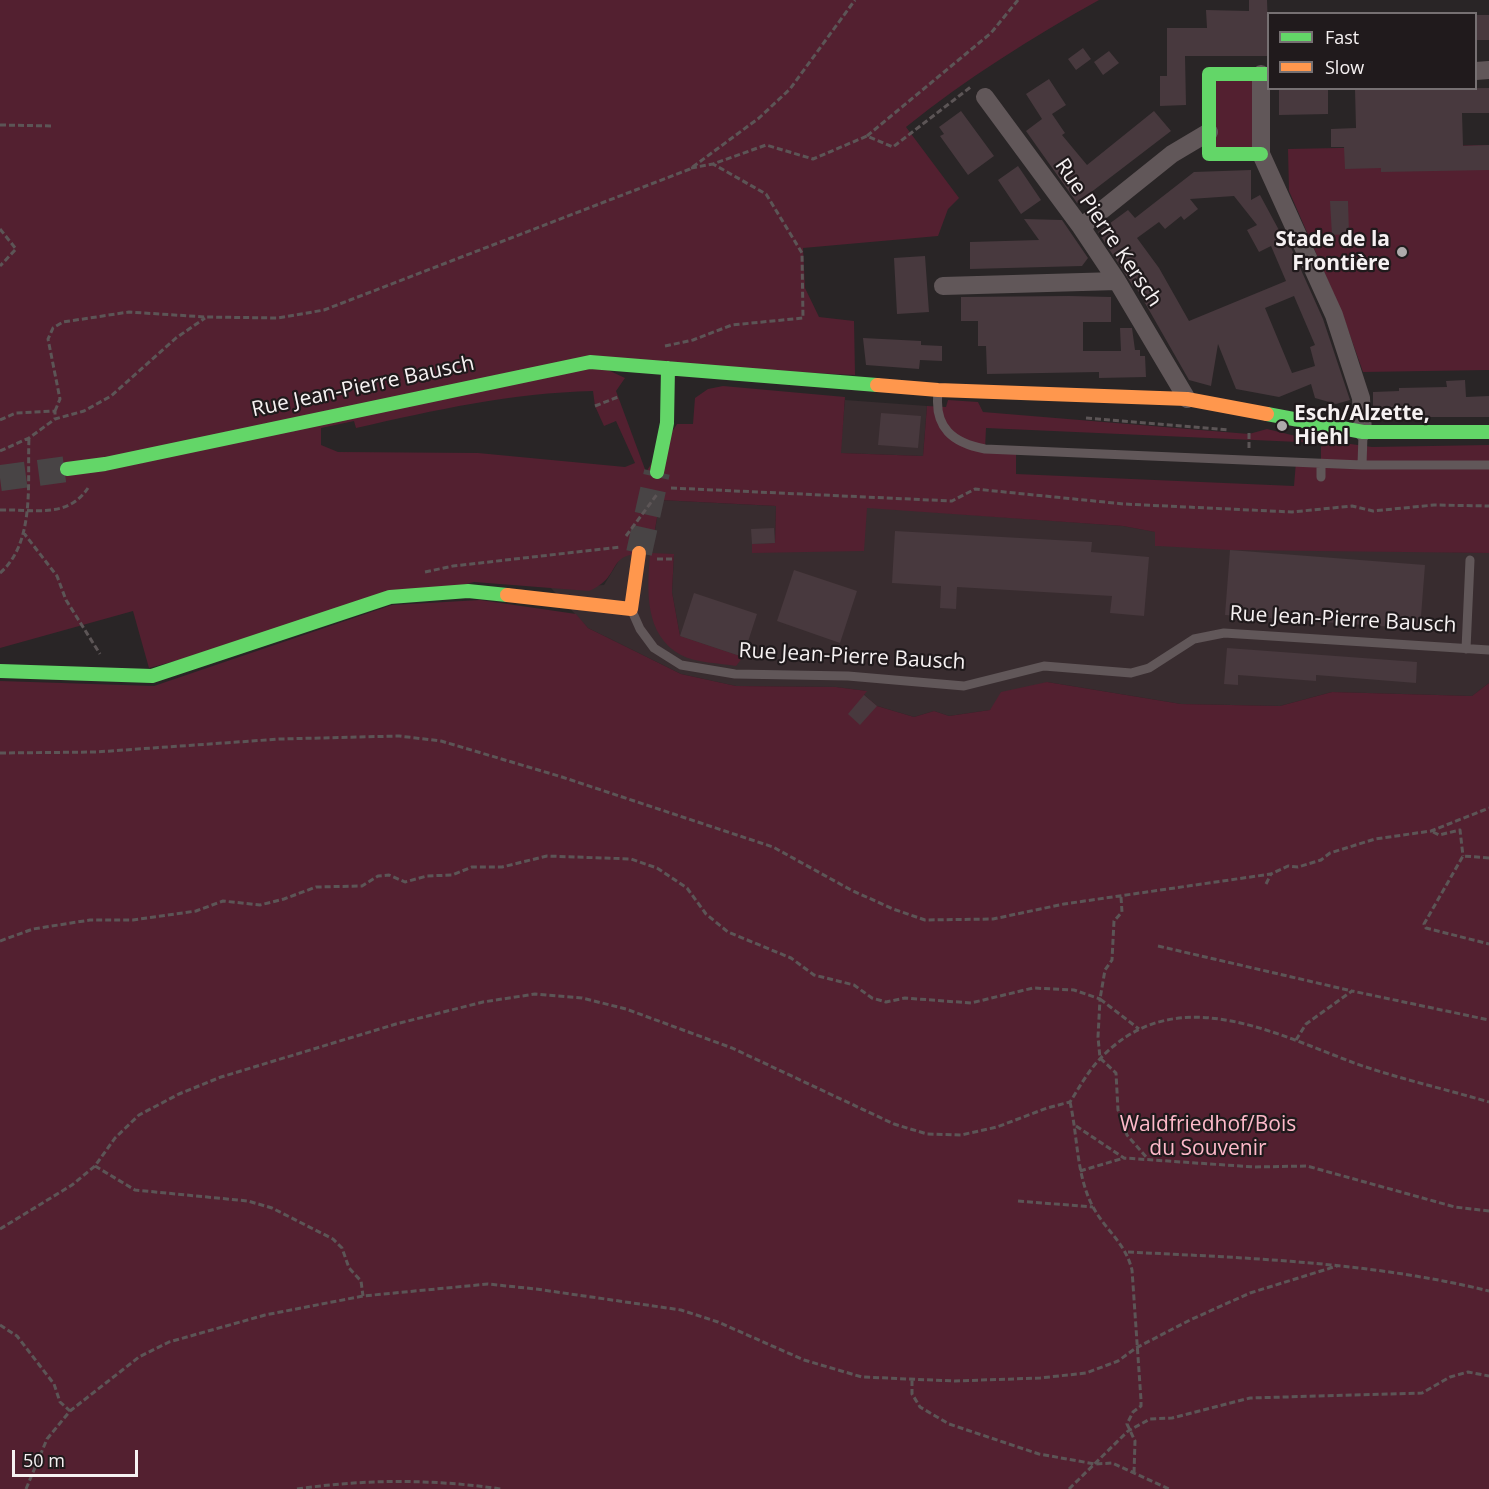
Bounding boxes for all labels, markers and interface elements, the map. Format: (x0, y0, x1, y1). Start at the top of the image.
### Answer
legend (1267, 12, 1477, 90)
text: Fast (1325, 25, 1359, 49)
text: Slow (1325, 55, 1364, 79)
street label: Rue Pierre Kersch (1049, 154, 1167, 312)
place label: Stade de la Frontière (1275, 227, 1390, 277)
marker: Stade de la Frontière (1395, 245, 1409, 259)
street label: Rue Jean-Pierre Bausch (249, 351, 477, 423)
place label: Esch/Alzette, Hiehl (1294, 401, 1430, 451)
marker: Esch/Alzette, Hiehl (1275, 419, 1289, 433)
street label: Rue Jean-Pierre Bausch (1229, 601, 1457, 639)
street label: Rue Jean-Pierre Bausch (738, 638, 966, 676)
park label: Waldfriedhof/Bois du Souvenir (1120, 1112, 1296, 1162)
scale bar (15, 1438, 141, 1476)
text: 50 m (23, 1448, 65, 1472)

